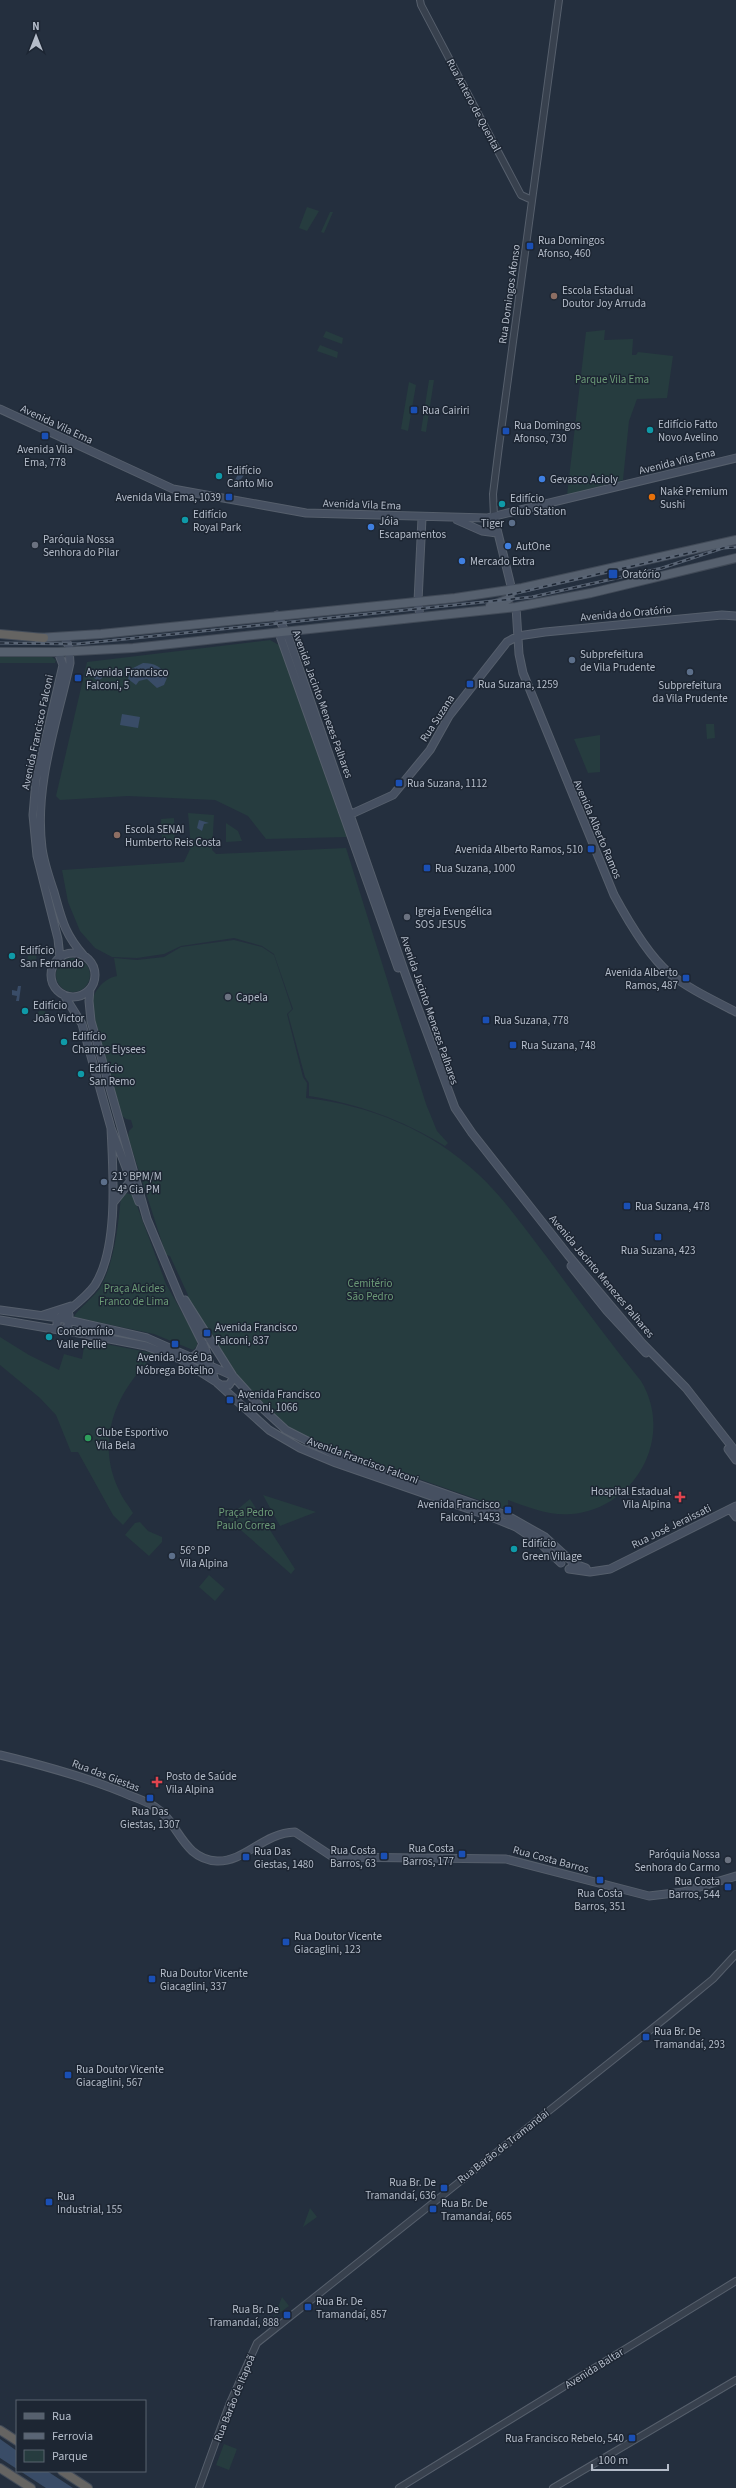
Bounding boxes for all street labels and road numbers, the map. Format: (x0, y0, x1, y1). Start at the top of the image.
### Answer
street label: Rua Antero de Quental (443, 56, 505, 154)
street label: Rua Domingos Afonso (495, 243, 524, 345)
street label: Avenida Vila Ema (18, 401, 95, 448)
street label: Avenida Vila Ema (637, 445, 717, 478)
street label: Avenida Vila Ema (323, 496, 401, 513)
street label: Avenida do Oratório (580, 602, 672, 625)
street label: Avenida Jacinto Menezes Palhares (289, 628, 356, 781)
street label: Avenida Francisco Falconi (18, 673, 57, 791)
street label: Rua Suzana (417, 692, 458, 745)
street label: Avenida Alberto Ramos (570, 777, 625, 881)
street label: Avenida Jacinto Menezes Palhares (397, 934, 462, 1087)
street label: Avenida Jacinto Menezes Palhares (546, 1212, 658, 1341)
street label: Avenida Francisco Falconi (305, 1433, 421, 1488)
street label: Rua José Jeraissati (629, 1501, 714, 1552)
street label: Rua das Giestas (70, 1756, 142, 1795)
street label: Rua Costa Barros (511, 1842, 591, 1877)
street label: Rua Barão de Tramandaí (454, 2106, 552, 2187)
street label: Avenida Baltar (562, 2344, 627, 2392)
street label: Rua Barão de Itapoã (210, 2353, 259, 2444)

